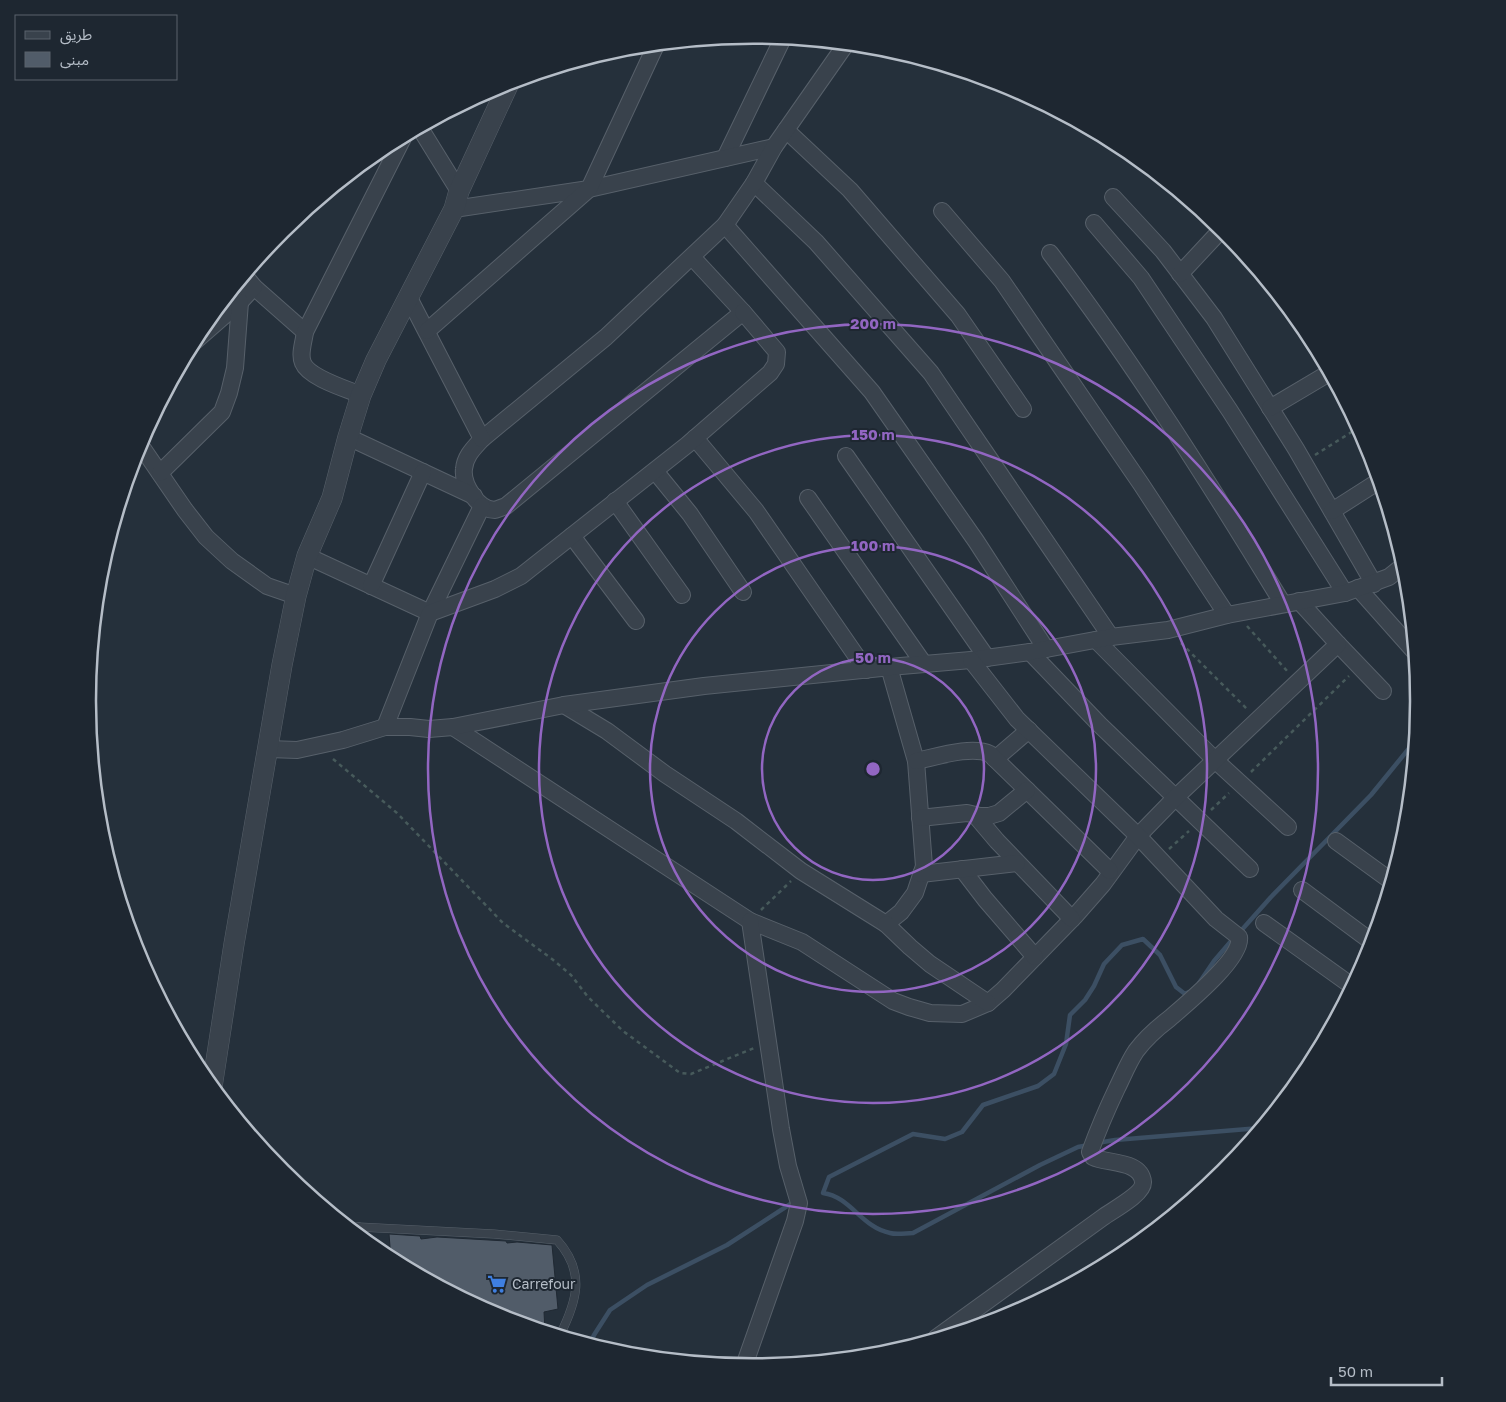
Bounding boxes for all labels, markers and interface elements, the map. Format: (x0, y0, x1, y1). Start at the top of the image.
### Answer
legend (15, 15, 178, 80)
text: طريق (60, 25, 92, 45)
text: مبنى (60, 50, 89, 69)
text: 200 m (850, 314, 896, 332)
text: 150 m (851, 425, 895, 443)
text: 100 m (851, 536, 895, 554)
text: 50 m (855, 648, 891, 666)
centre of rings (864, 760, 882, 778)
supermarket icon: Carrefour (486, 1273, 508, 1295)
place label: Carrefour (512, 1275, 576, 1292)
scale bar (1331, 1354, 1442, 1386)
text: 50 m (1338, 1362, 1373, 1380)

